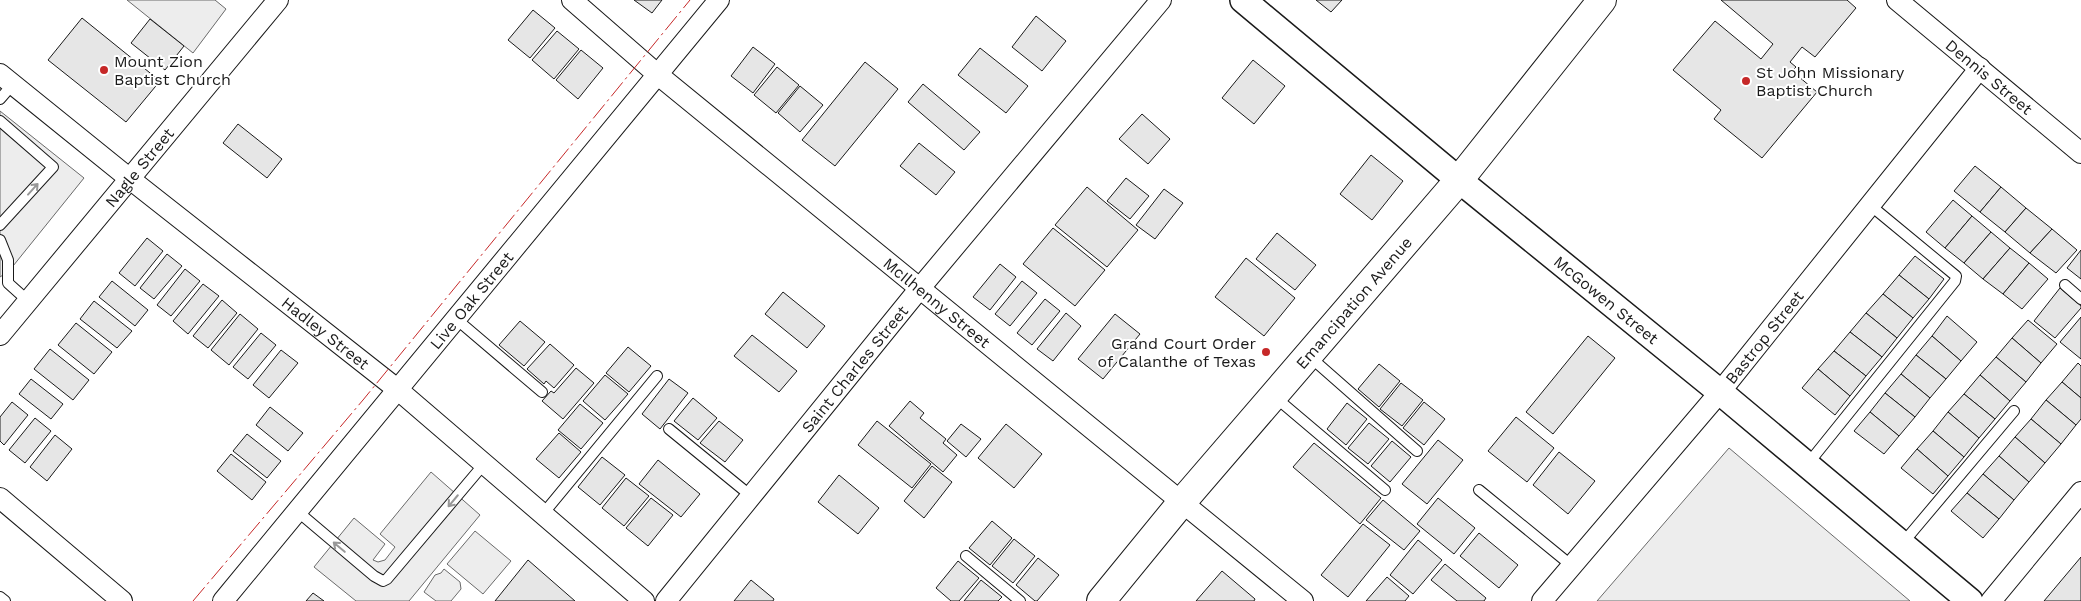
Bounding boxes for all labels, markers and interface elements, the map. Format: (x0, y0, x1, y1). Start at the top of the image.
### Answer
street label: Dennis Street (1942, 36, 2036, 119)
place label: Mount Zion Baptist Church (114, 52, 231, 89)
place label: St John Missionary Baptist Church (1756, 63, 1905, 100)
marker: Mount Zion Baptist Church (98, 64, 110, 76)
marker: St John Missionary Baptist Church (1740, 75, 1752, 87)
street label: Nagle Street (101, 124, 178, 211)
one-way arrow (27, 182, 39, 195)
street label: Emancipation Avenue (1292, 233, 1416, 373)
street label: Live Oak Street (426, 248, 517, 353)
street label: McGowen Street (1550, 252, 1662, 348)
street label: McIlhenny Street (879, 254, 994, 352)
street label: Bastrop Street (1721, 287, 1808, 388)
street label: Hadley Street (278, 293, 373, 374)
street label: Saint Charles Street (798, 302, 912, 437)
place label: Grand Court Order of Calanthe of Texas (1098, 334, 1256, 371)
marker: Grand Court Order of Calanthe of Texas (1260, 346, 1272, 358)
one-way arrow (447, 495, 459, 508)
one-way arrow (333, 541, 346, 552)

